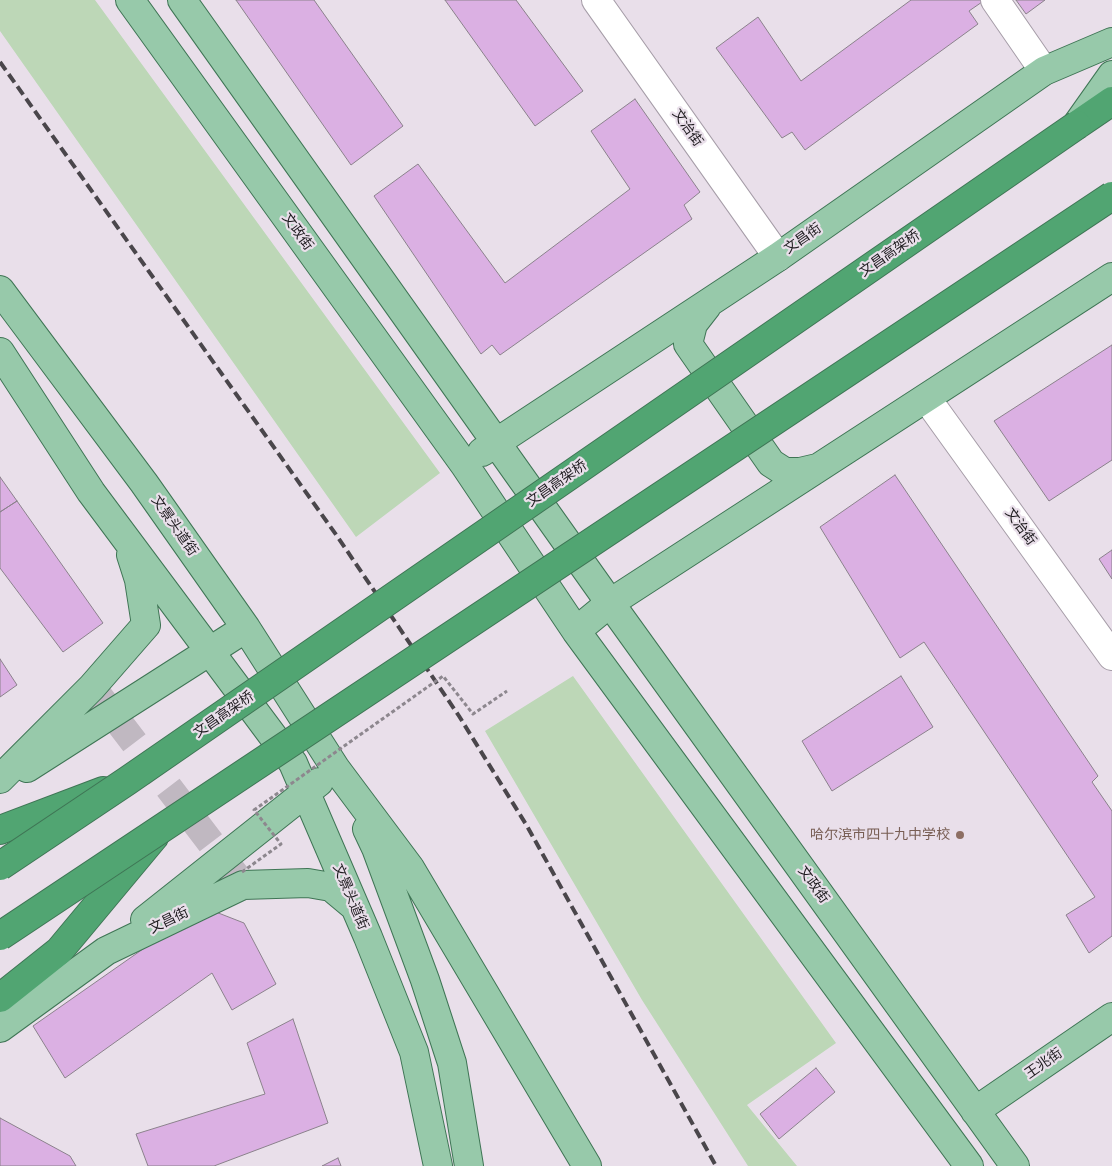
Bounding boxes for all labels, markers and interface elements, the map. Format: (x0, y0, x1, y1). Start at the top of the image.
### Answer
street label: 文治街 (668, 106, 706, 150)
street label: 文政街 (278, 210, 316, 254)
street label: 文昌街 (781, 220, 825, 258)
street label: 文昌高架桥 (857, 227, 923, 281)
street label: 文昌高架桥 (524, 457, 590, 511)
street label: 文景头道街 (147, 493, 201, 559)
street label: 文治街 (1001, 505, 1039, 549)
street label: 文昌高架桥 (191, 688, 257, 742)
place label: 哈尔滨市四十九中学校 (810, 827, 950, 843)
marker: 哈尔滨市四十九中学校 (954, 829, 966, 841)
street label: 文景头道街 (329, 862, 371, 932)
street label: 文政街 (794, 863, 832, 907)
street label: 文昌街 (146, 904, 192, 938)
street label: 王兆街 (1022, 1045, 1066, 1083)

